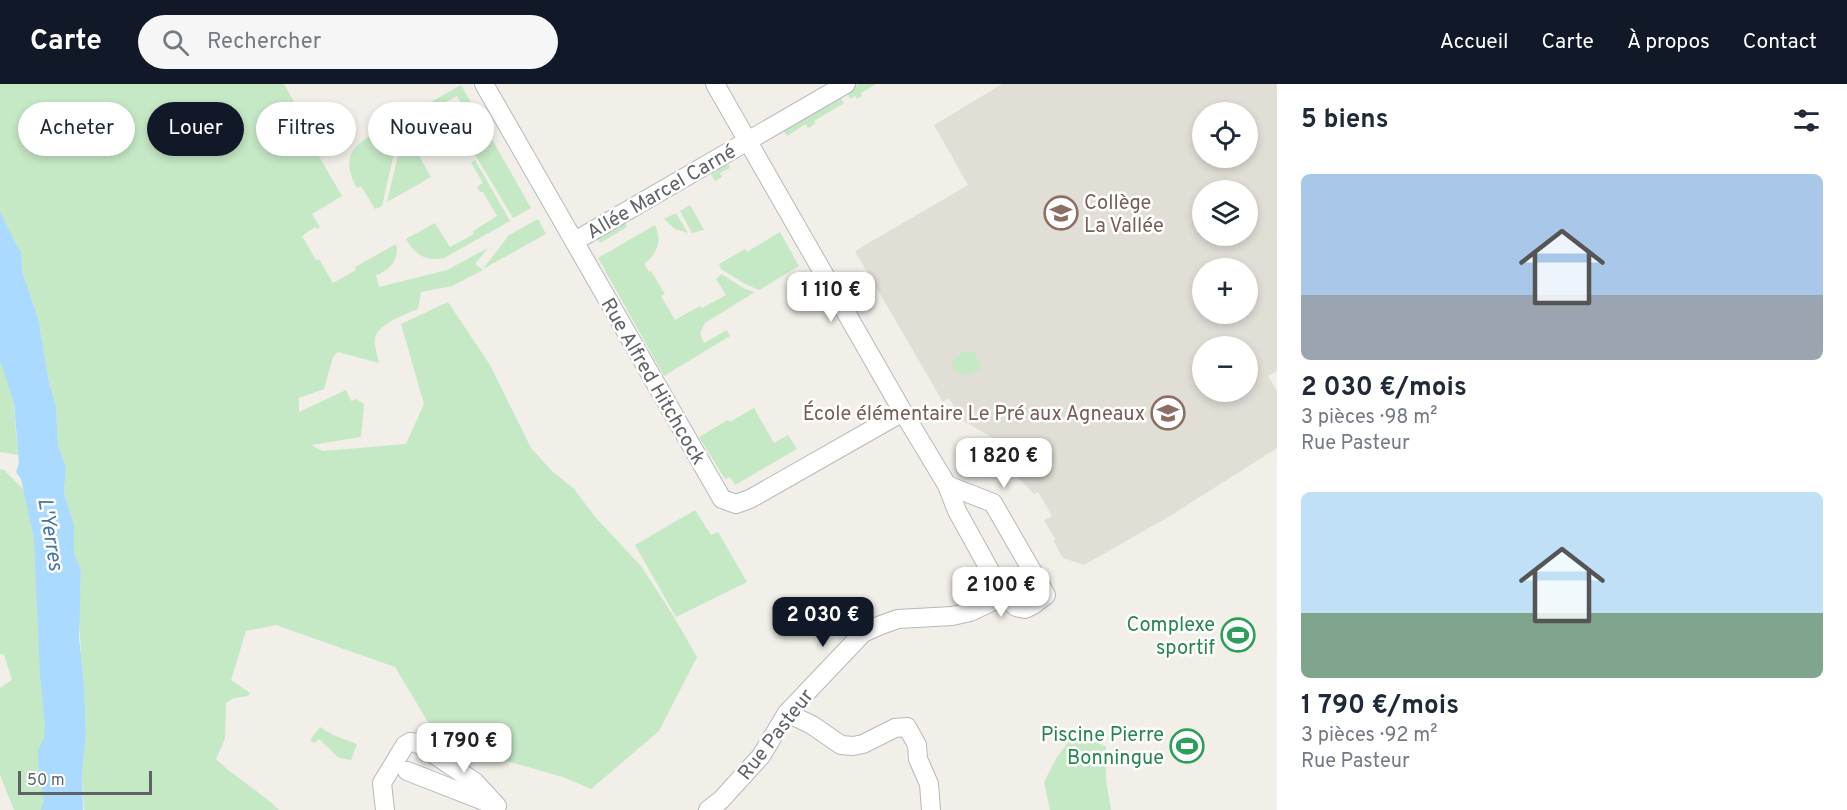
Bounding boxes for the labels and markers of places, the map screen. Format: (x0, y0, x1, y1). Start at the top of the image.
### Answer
place label: Collège La Vallée (1084, 191, 1164, 240)
school or university icon: Collège La Vallée (1043, 195, 1079, 231)
pin: 1 110 € (776, 272, 886, 323)
school or university icon: École élémentaire Le Pré aux Agneaux (1150, 395, 1186, 431)
place label: École élémentaire Le Pré aux Agneaux (803, 400, 1145, 428)
pin: 1 820 € (949, 438, 1059, 489)
pin: 2 100 € (946, 567, 1056, 618)
pin: 2 030 € (768, 597, 878, 648)
place label: Complexe sportif (1127, 613, 1215, 662)
sports icon: Complexe sportif (1220, 617, 1256, 653)
pin: 1 790 € (409, 723, 519, 774)
place label: Piscine Pierre Bonningue (1041, 723, 1164, 772)
sports icon: Piscine Pierre Bonningue (1169, 728, 1205, 764)

